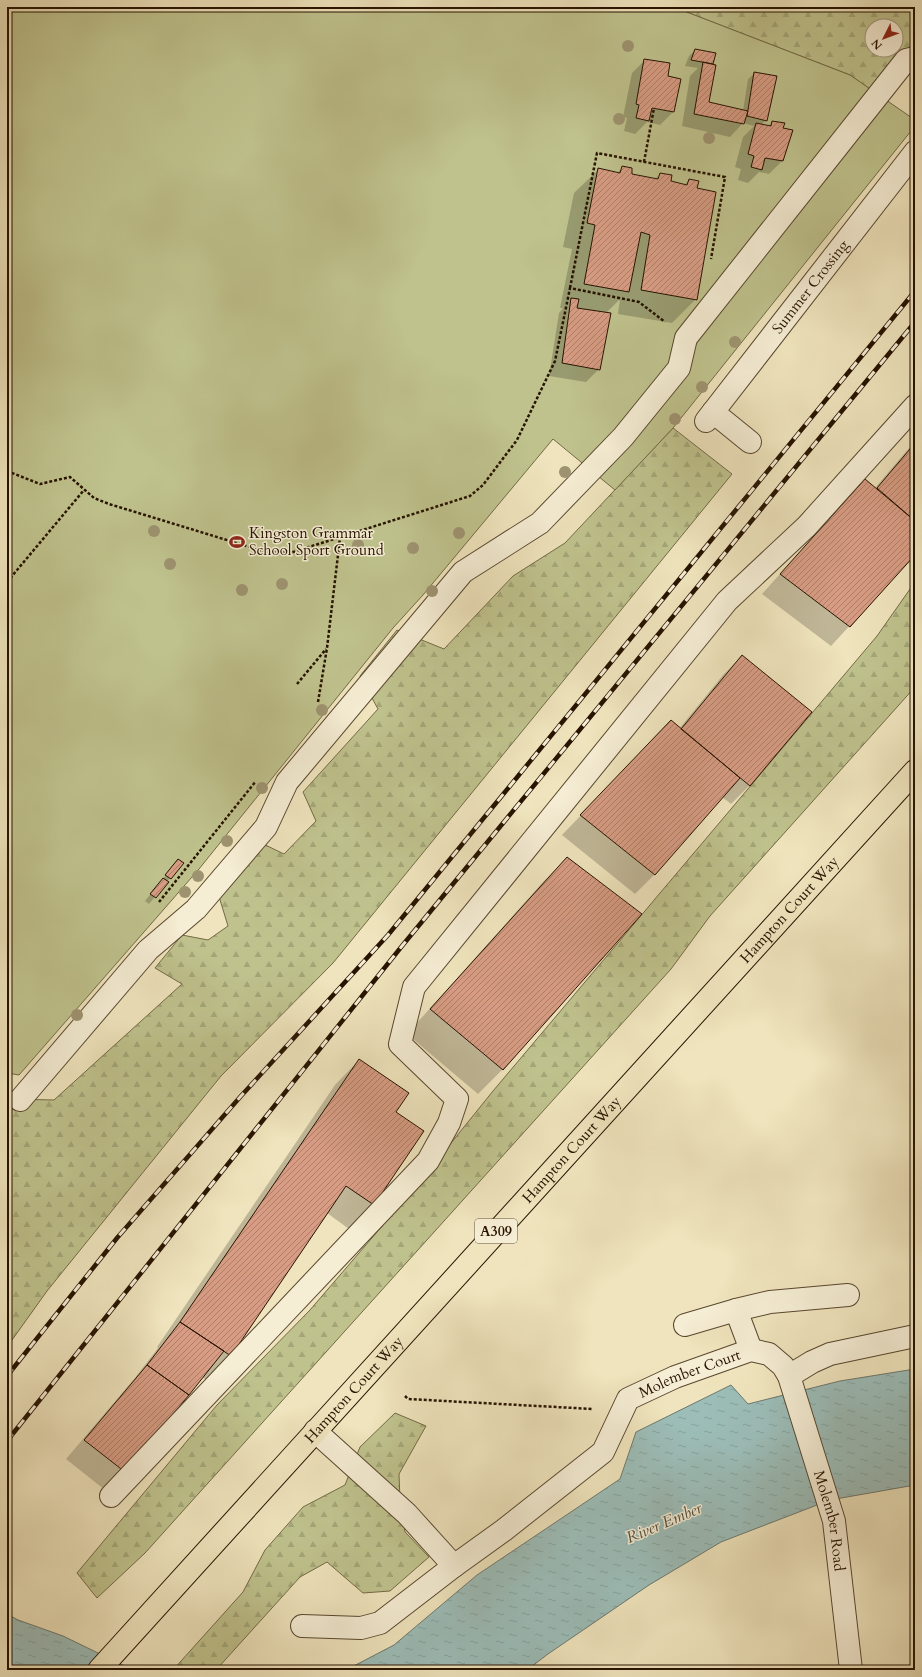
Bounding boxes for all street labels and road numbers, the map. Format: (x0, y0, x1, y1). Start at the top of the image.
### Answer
street label: Summer Crossing (768, 235, 853, 338)
street label: Hampton Court Way (735, 852, 843, 967)
street label: Hampton Court Way (518, 1092, 625, 1207)
road number: A309 (475, 1219, 517, 1243)
street label: Hampton Court Way (300, 1331, 408, 1447)
street label: Molember Court (635, 1344, 743, 1403)
street label: Molember Road (809, 1468, 850, 1572)

